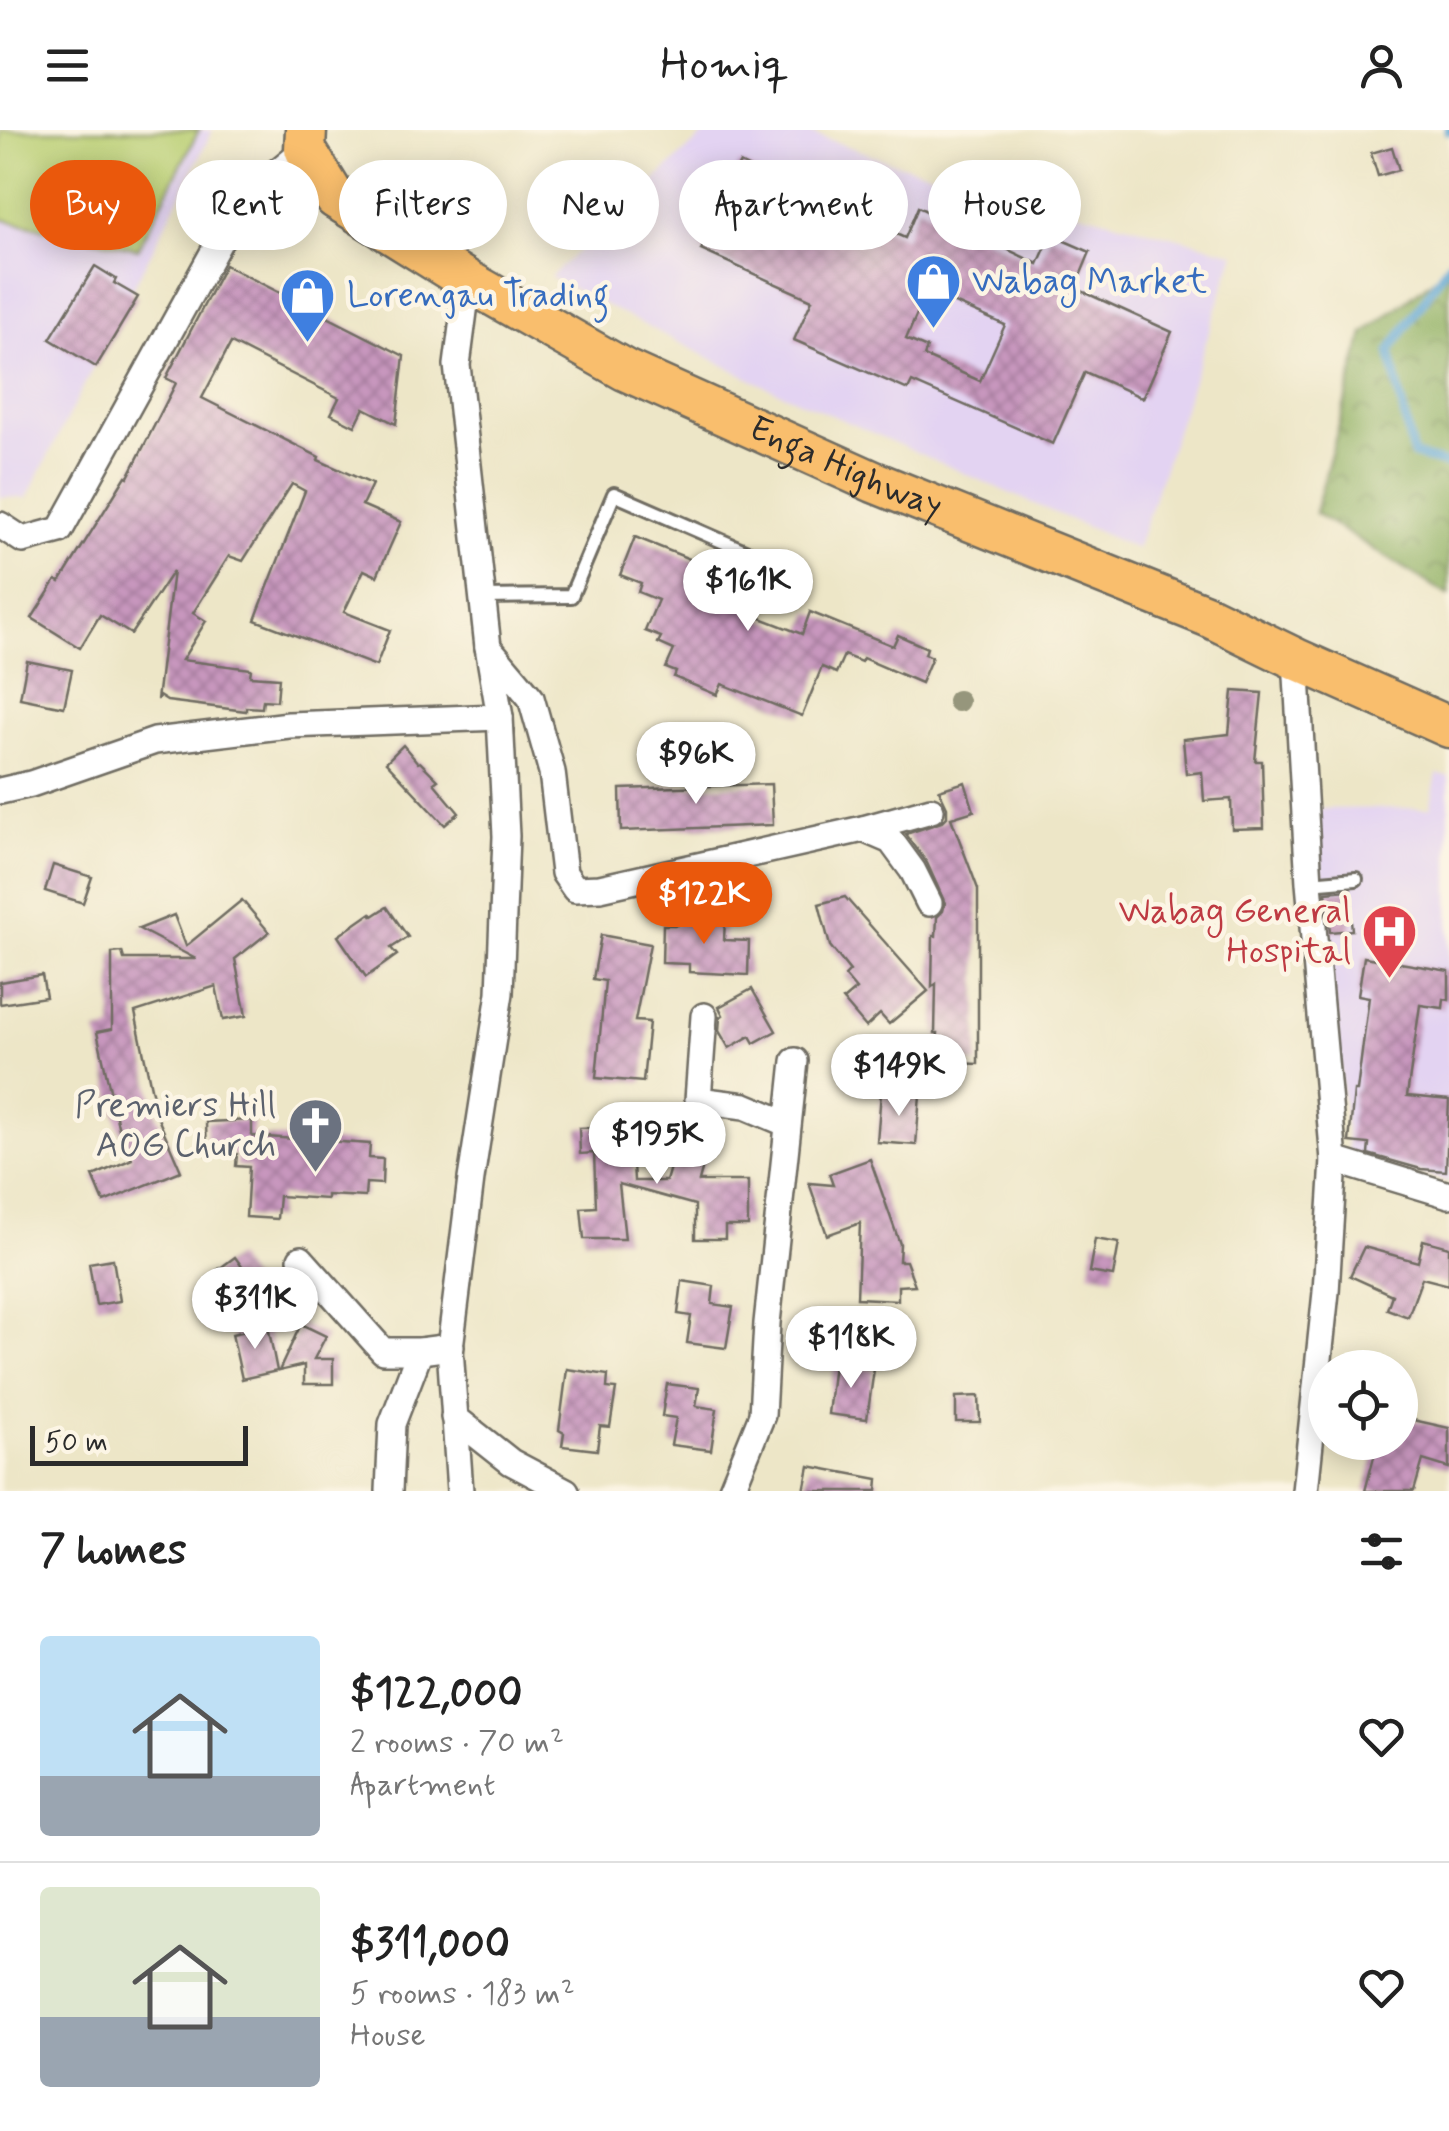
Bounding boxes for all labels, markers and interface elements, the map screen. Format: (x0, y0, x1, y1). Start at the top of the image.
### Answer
text: Homiq (660, 36, 789, 95)
icon: menu (40, 38, 95, 93)
icon: person (1354, 38, 1409, 93)
chip: Buy (30, 160, 156, 250)
chip: Rent (176, 160, 319, 250)
chip: Filters (339, 160, 507, 250)
chip: New (527, 160, 659, 250)
chip: Apartment (679, 160, 908, 250)
chip: House (928, 160, 1081, 250)
shop icon: Wabag Market (903, 252, 963, 331)
place label: Wabag Market (972, 259, 1207, 308)
shop icon: Lorengau Trading (278, 266, 338, 345)
place label: Lorengau Trading (347, 273, 609, 323)
street label: Enga Highway (742, 406, 949, 530)
pin: $161K (678, 549, 818, 634)
text: $161K (705, 560, 791, 602)
pin: $96K (637, 722, 755, 807)
text: $96K (659, 733, 733, 775)
pin: $122K (634, 862, 774, 947)
text: $122K (658, 873, 750, 915)
place label: Wabag General Hospital (1118, 889, 1351, 975)
hospital icon: Wabag General Hospital (1360, 902, 1420, 981)
pin: $149K (829, 1034, 969, 1119)
text: $149K (853, 1045, 945, 1087)
place label: Premiers Hill AOG Church (75, 1083, 276, 1169)
church icon: Premiers Hill AOG Church (285, 1096, 345, 1175)
pin: $195K (587, 1102, 727, 1187)
text: $195K (611, 1113, 703, 1155)
pin: $311K (185, 1267, 325, 1352)
text: $311K (214, 1278, 296, 1320)
pin: $118K (781, 1306, 921, 1391)
text: $118K (808, 1317, 894, 1359)
map controls (1308, 1350, 1418, 1460)
button: locate (1308, 1350, 1418, 1460)
scale bar (30, 1421, 248, 1466)
text: 50 m (45, 1425, 108, 1462)
text: 7 homes (40, 1524, 187, 1579)
icon: filters (1354, 1524, 1409, 1579)
text: $122,000 (350, 1667, 523, 1722)
icon: home (120, 1676, 240, 1796)
icon: heart (1354, 1709, 1409, 1764)
text: 2 rooms · 70 m² (350, 1722, 564, 1764)
text: Apartment (350, 1764, 495, 1806)
text: $311,000 (350, 1918, 510, 1973)
icon: home (120, 1927, 240, 2047)
icon: heart (1354, 1960, 1409, 2015)
text: 5 rooms · 183 m² (350, 1973, 575, 2015)
text: House (350, 2015, 426, 2057)

